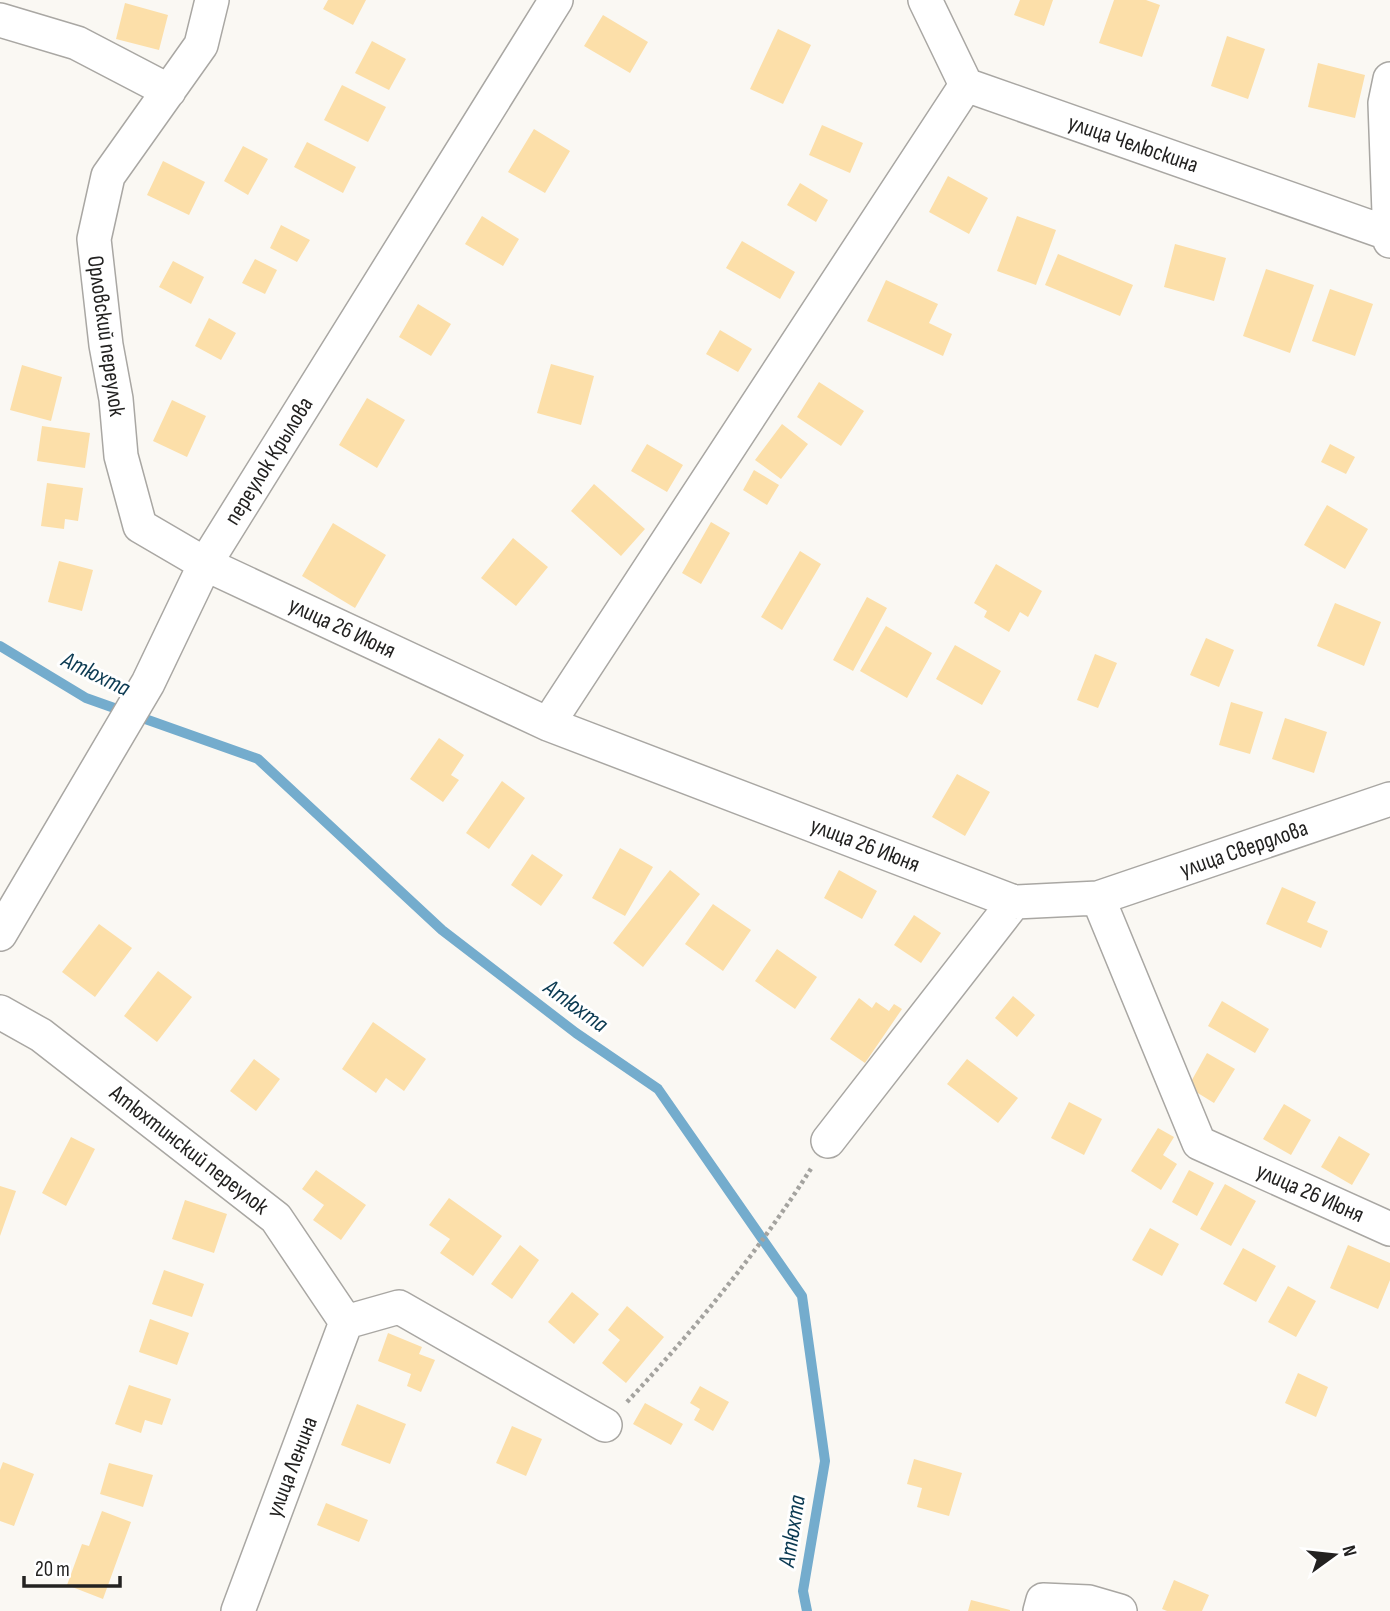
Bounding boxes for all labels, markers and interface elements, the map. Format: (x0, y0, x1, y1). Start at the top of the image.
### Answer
street label: улица Челюскина (1064, 109, 1202, 179)
street label: Орловский переулок (81, 254, 131, 418)
street label: переулок Крылова (219, 392, 319, 530)
street label: улица 26 Июня (284, 591, 400, 665)
water label: Атюхта (56, 645, 135, 703)
street label: улица 26 Июня (806, 811, 924, 879)
street label: улица Свердлова (1176, 814, 1312, 884)
water label: Атюхта (537, 972, 614, 1039)
street label: Атюхтинский переулок (103, 1079, 274, 1221)
street label: улица 26 Июня (1252, 1157, 1368, 1229)
street label: улица Ленина (260, 1413, 324, 1521)
water label: Атюхта (772, 1493, 812, 1570)
north arrow (1299, 1520, 1369, 1590)
text: N (1337, 1543, 1361, 1559)
scale bar (24, 1544, 121, 1588)
text: 20 m (35, 1557, 70, 1582)

